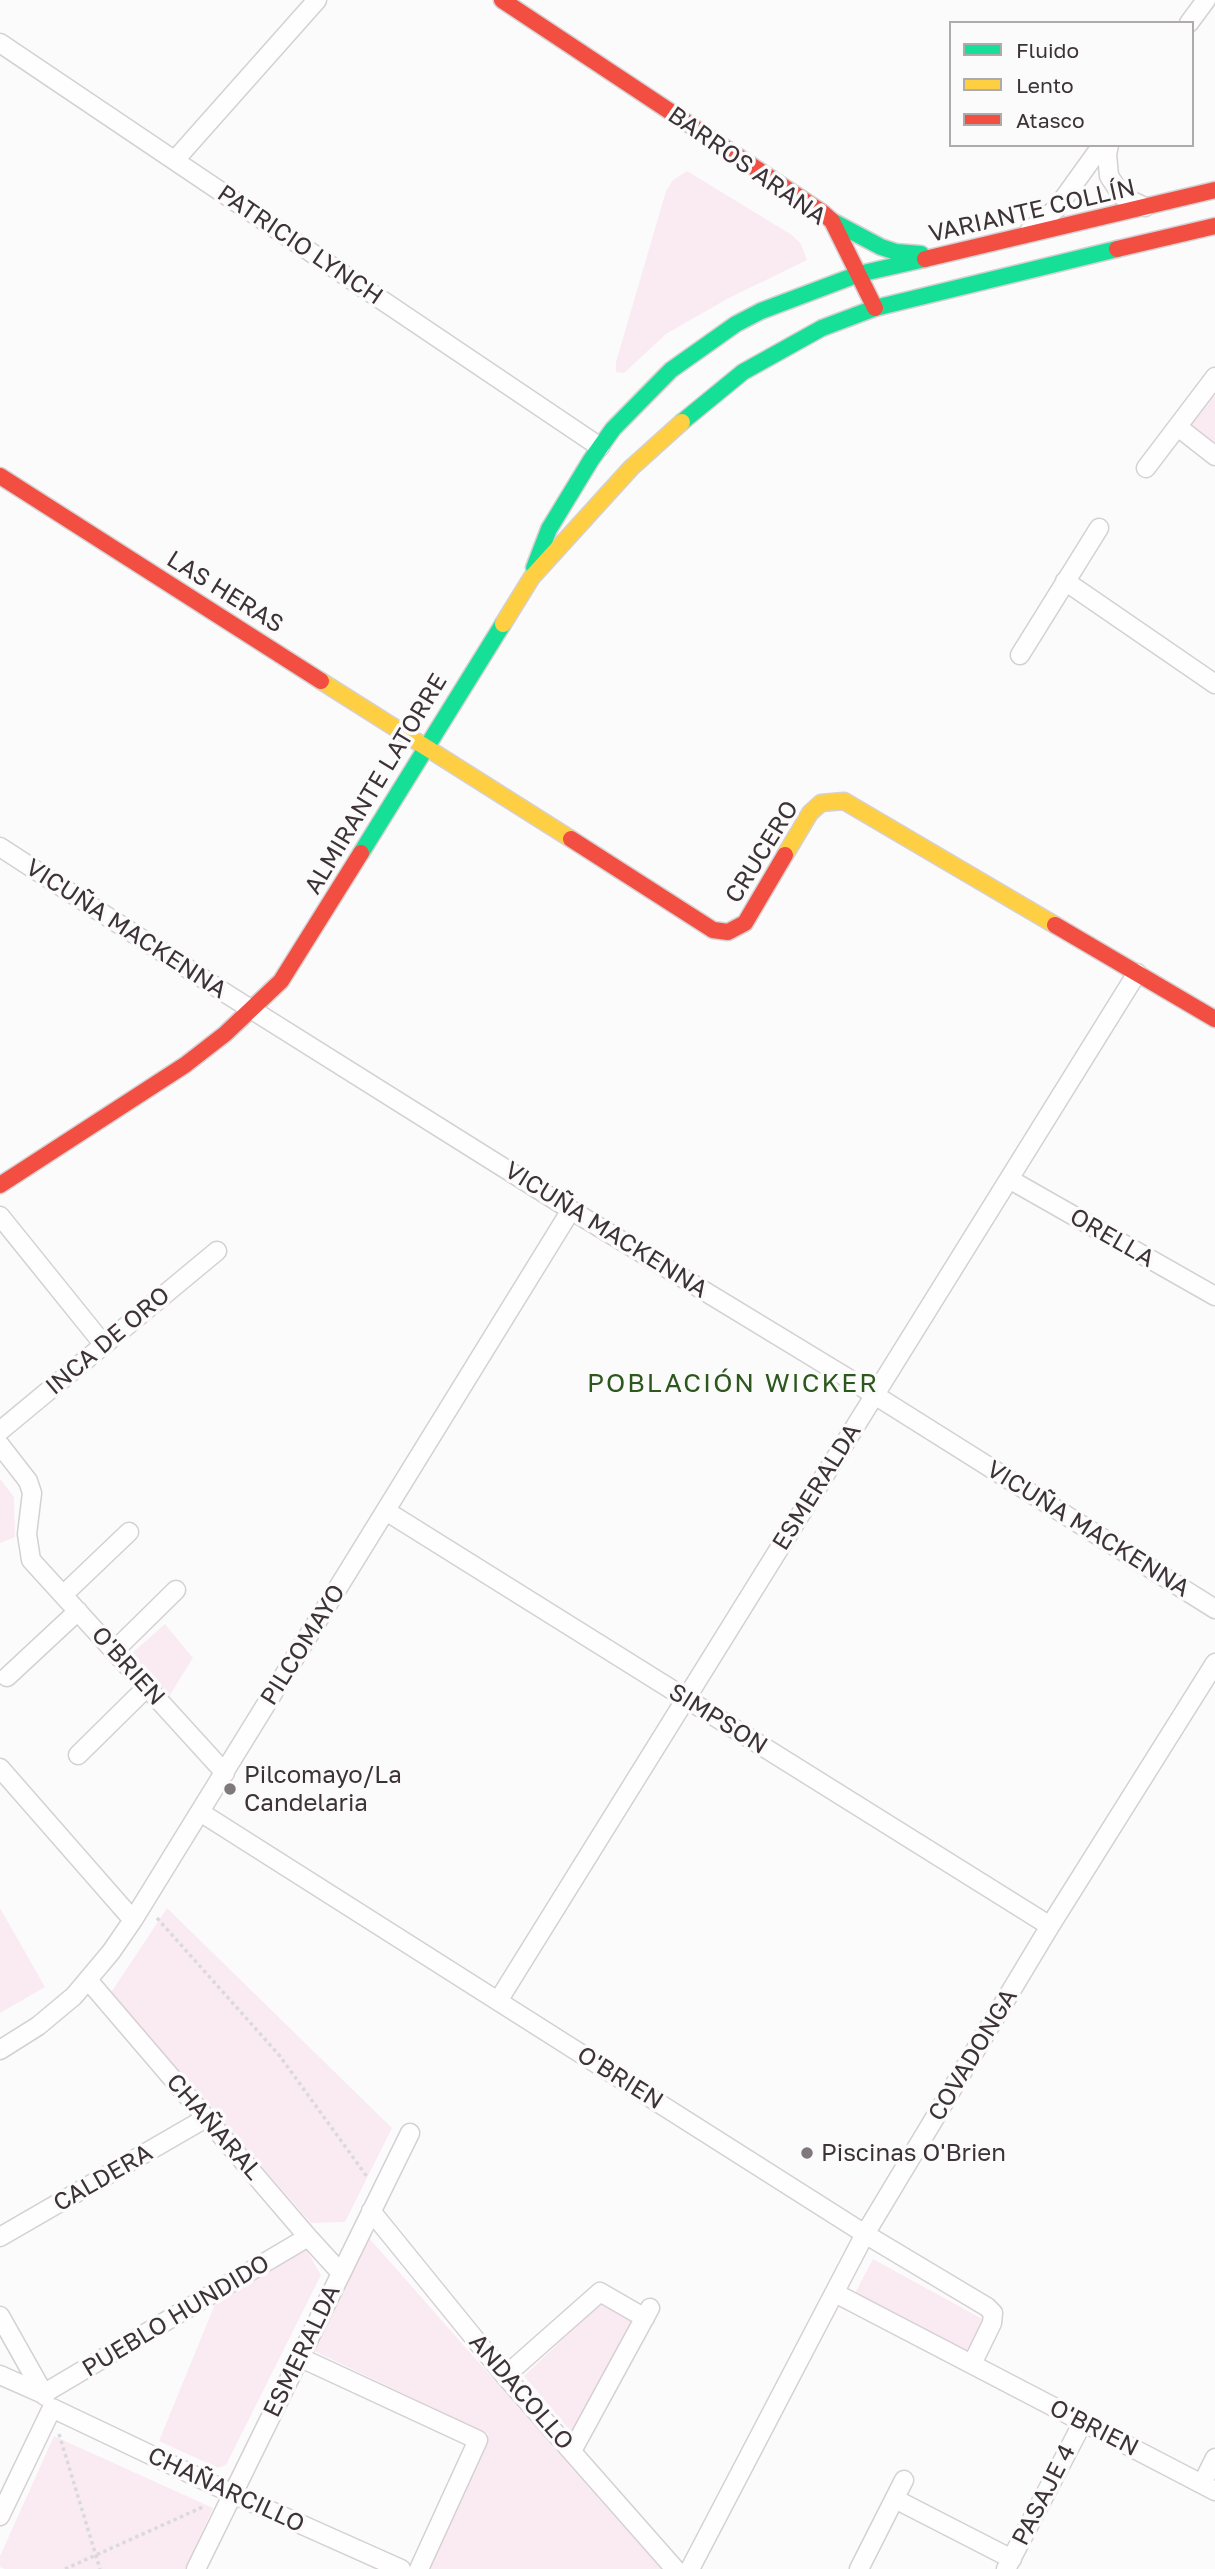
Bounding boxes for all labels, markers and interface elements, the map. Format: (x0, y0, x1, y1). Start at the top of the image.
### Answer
legend (949, 21, 1194, 147)
text: Fluido (1016, 37, 1079, 63)
text: Lento (1016, 72, 1074, 98)
street label: BARROS ARANA (662, 101, 832, 231)
text: Atasco (1016, 107, 1085, 133)
street label: VARIANTE COLLÍN (926, 173, 1138, 249)
street label: PATRICIO LYNCH (212, 179, 388, 311)
street label: LAS HERAS (161, 545, 289, 639)
street label: ALMIRANTE LATORRE (299, 669, 453, 899)
street label: CRUCERO (719, 796, 805, 908)
street label: VICUÑA MACKENNA (20, 853, 232, 1005)
street label: VICUÑA MACKENNA (499, 1156, 713, 1304)
street label: ORELLA (1065, 1202, 1159, 1274)
street label: INCA DE ORO (40, 1281, 176, 1401)
district label: POBLACIÓN WICKER (589, 1368, 877, 1400)
street label: ESMERALDA (767, 1418, 867, 1556)
street label: VICUÑA MACKENNA (981, 1455, 1195, 1603)
street label: PILCOMAYO (255, 1579, 351, 1711)
street label: O'BRIEN (85, 1621, 171, 1711)
street label: SIMPSON (663, 1677, 773, 1761)
place label: Pilcomayo/La Candelaria (244, 1761, 402, 1817)
marker: Pilcomayo/La Candelaria (222, 1781, 238, 1797)
street label: COVADONGA (922, 1984, 1024, 2126)
street label: O'BRIEN (572, 2040, 668, 2116)
street label: CHAÑARAL (160, 2068, 268, 2186)
street label: CALDERA (48, 2138, 158, 2218)
place label: Piscinas O'Brien (821, 2139, 1006, 2167)
marker: Piscinas O'Brien (799, 2145, 815, 2161)
street label: PUEBLO HUNDIDO (77, 2249, 275, 2383)
street label: ESMERALDA (258, 2280, 346, 2422)
street label: ANDACOLLO (463, 2328, 579, 2456)
street label: O'BRIEN (1045, 2393, 1143, 2463)
street label: PASAJE 4 (1006, 2440, 1082, 2550)
street label: CHAÑARCILLO (143, 2441, 309, 2539)

